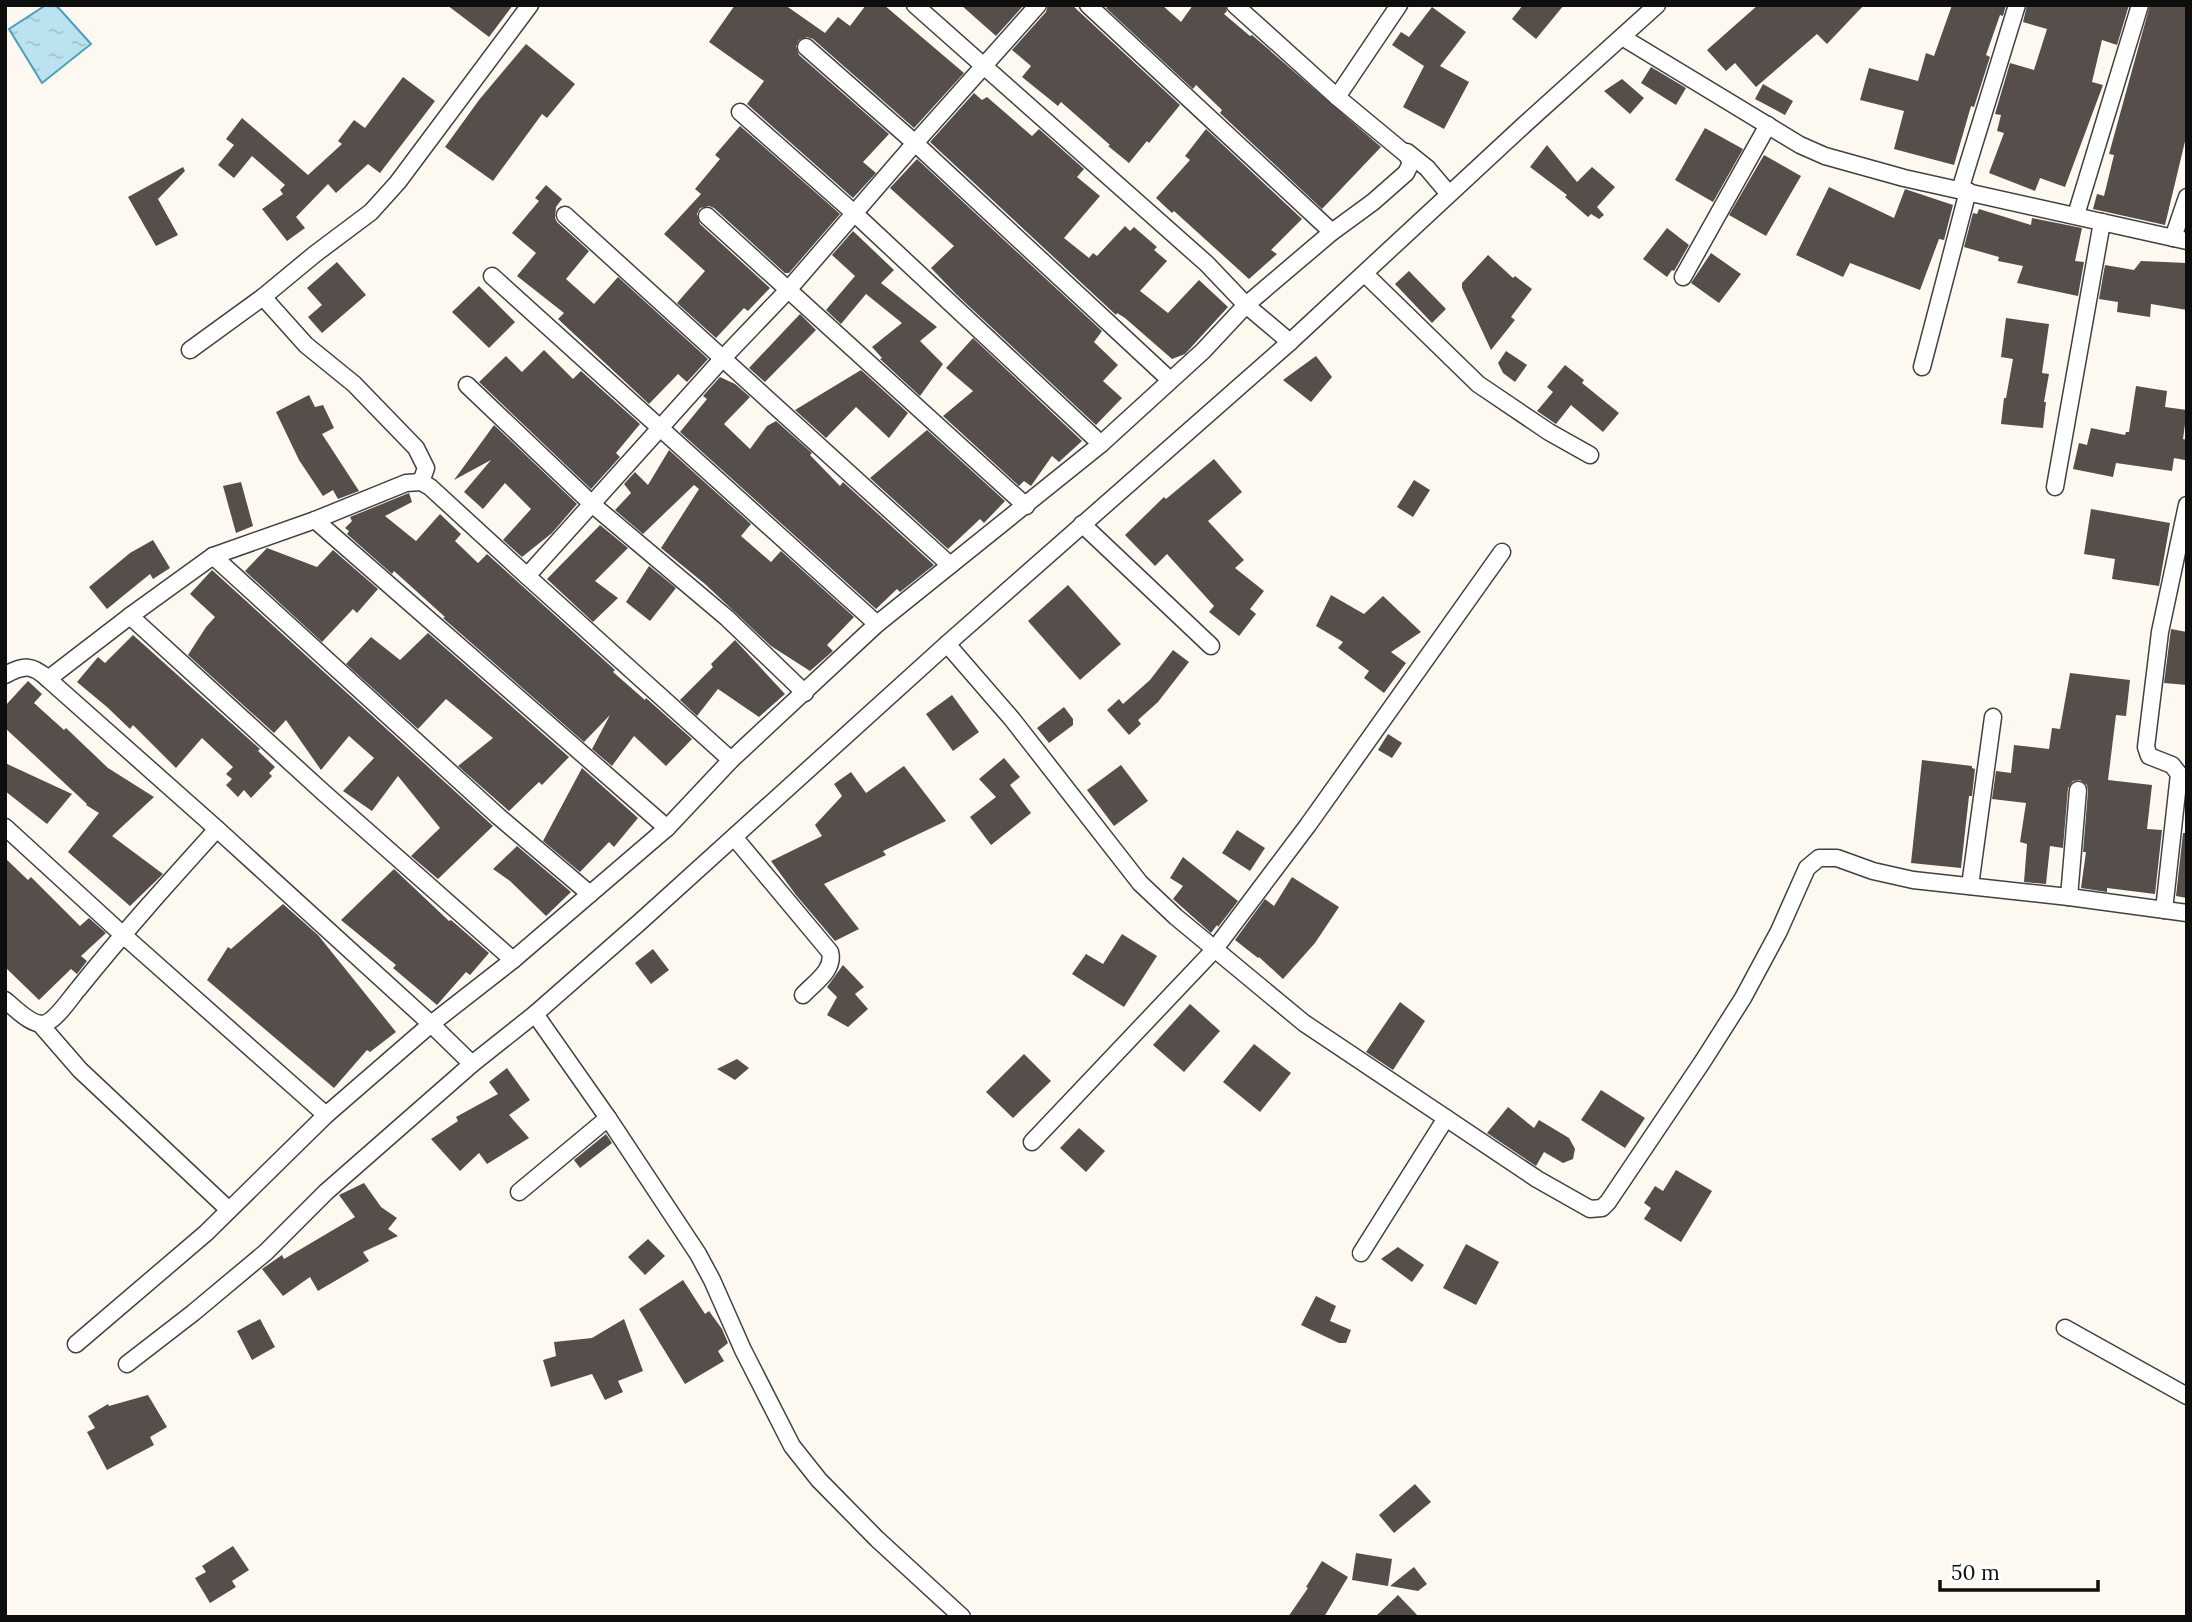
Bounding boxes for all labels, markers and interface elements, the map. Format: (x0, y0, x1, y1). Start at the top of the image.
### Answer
scale bar (1940, 1548, 2098, 1592)
text: 50 m (1951, 1559, 2000, 1586)

